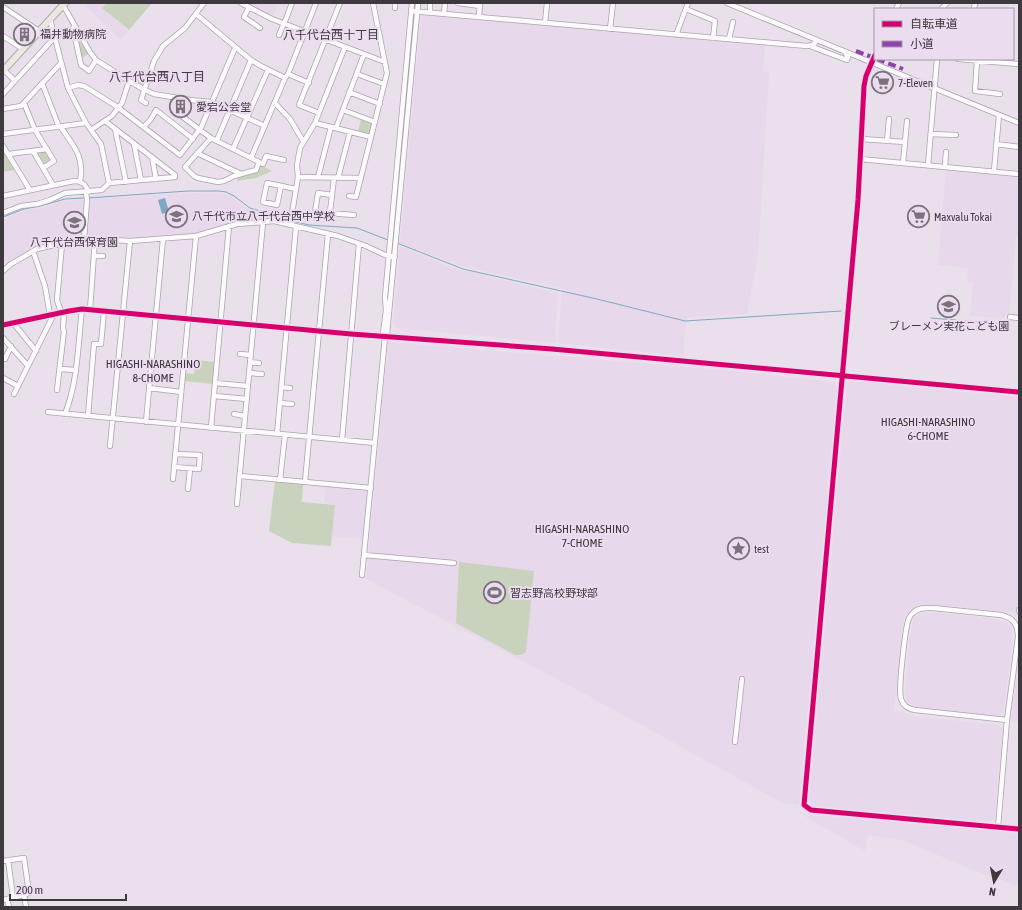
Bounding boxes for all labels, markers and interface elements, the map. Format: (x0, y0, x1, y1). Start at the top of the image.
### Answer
legend (874, 8, 1014, 60)
text: 自転車道 (910, 17, 958, 31)
building icon: 福井動物病院 (12, 21, 38, 47)
place label: 福井動物病院 (40, 28, 106, 40)
district label: 八千代台西十丁目 (283, 28, 379, 42)
text: 小道 (910, 37, 934, 51)
district label: 八千代台西八丁目 (109, 70, 205, 84)
supermarket icon: 7-Eleven (869, 70, 895, 96)
place label: 7-Eleven (898, 77, 933, 89)
building icon: 愛宕公会堂 (167, 94, 193, 120)
place label: 愛宕公会堂 (196, 101, 251, 113)
school or university icon: 八千代市立八千代台西中学校 (164, 203, 190, 229)
supermarket icon: Maxvalu Tokai (905, 204, 931, 230)
school or university icon: 八千代台西保育園 (61, 209, 87, 235)
place label: 八千代市立八千代台西中学校 (192, 210, 335, 222)
place label: Maxvalu Tokai (934, 211, 992, 223)
place label: 八千代台西保育園 (30, 236, 118, 248)
school or university icon: ブレーメン実花こども園 (936, 293, 962, 319)
place label: ブレーメン実花こども園 (889, 320, 1009, 332)
district label: HIGASHI-NARASHINO 8-CHOME (106, 357, 200, 385)
district label: HIGASHI-NARASHINO 6-CHOME (881, 415, 975, 443)
district label: HIGASHI-NARASHINO 7-CHOME (535, 522, 629, 550)
place icon: test (725, 536, 751, 562)
place label: test (754, 543, 769, 555)
sports icon: 習志野高校野球部 (482, 580, 508, 606)
place label: 習志野高校野球部 (510, 587, 598, 599)
north arrow (974, 862, 1014, 902)
scale bar (10, 876, 126, 902)
text: 200 m (16, 883, 43, 897)
text: N (988, 885, 997, 898)

